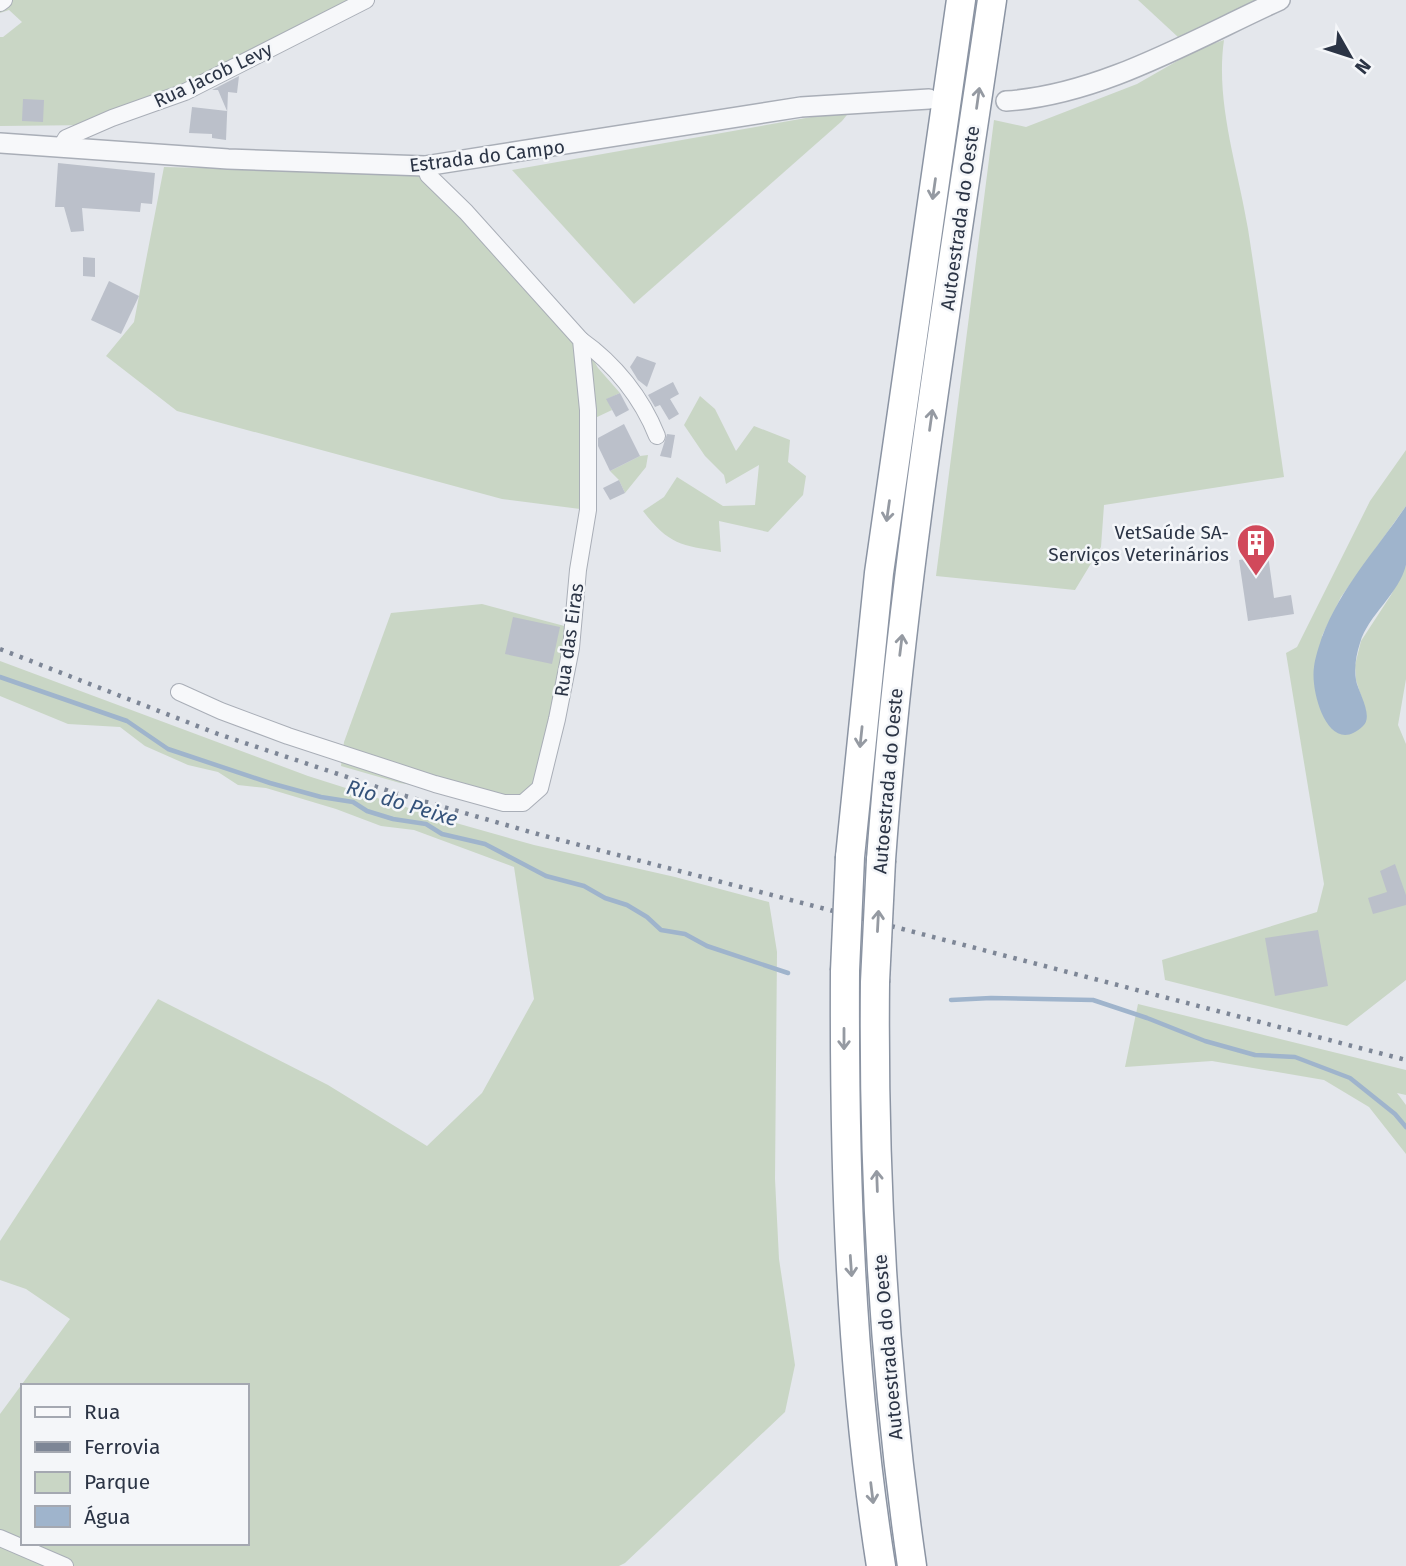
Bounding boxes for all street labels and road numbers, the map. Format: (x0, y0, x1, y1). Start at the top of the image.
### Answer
street label: Rua Jacob Levy (150, 37, 277, 112)
street label: Autoestrada do Oeste (936, 124, 984, 312)
street label: Estrada do Campo (408, 135, 566, 177)
street label: Rua das Eiras (550, 582, 588, 698)
street label: Autoestrada do Oeste (868, 687, 908, 875)
street label: Autoestrada do Oeste (868, 1253, 908, 1441)

